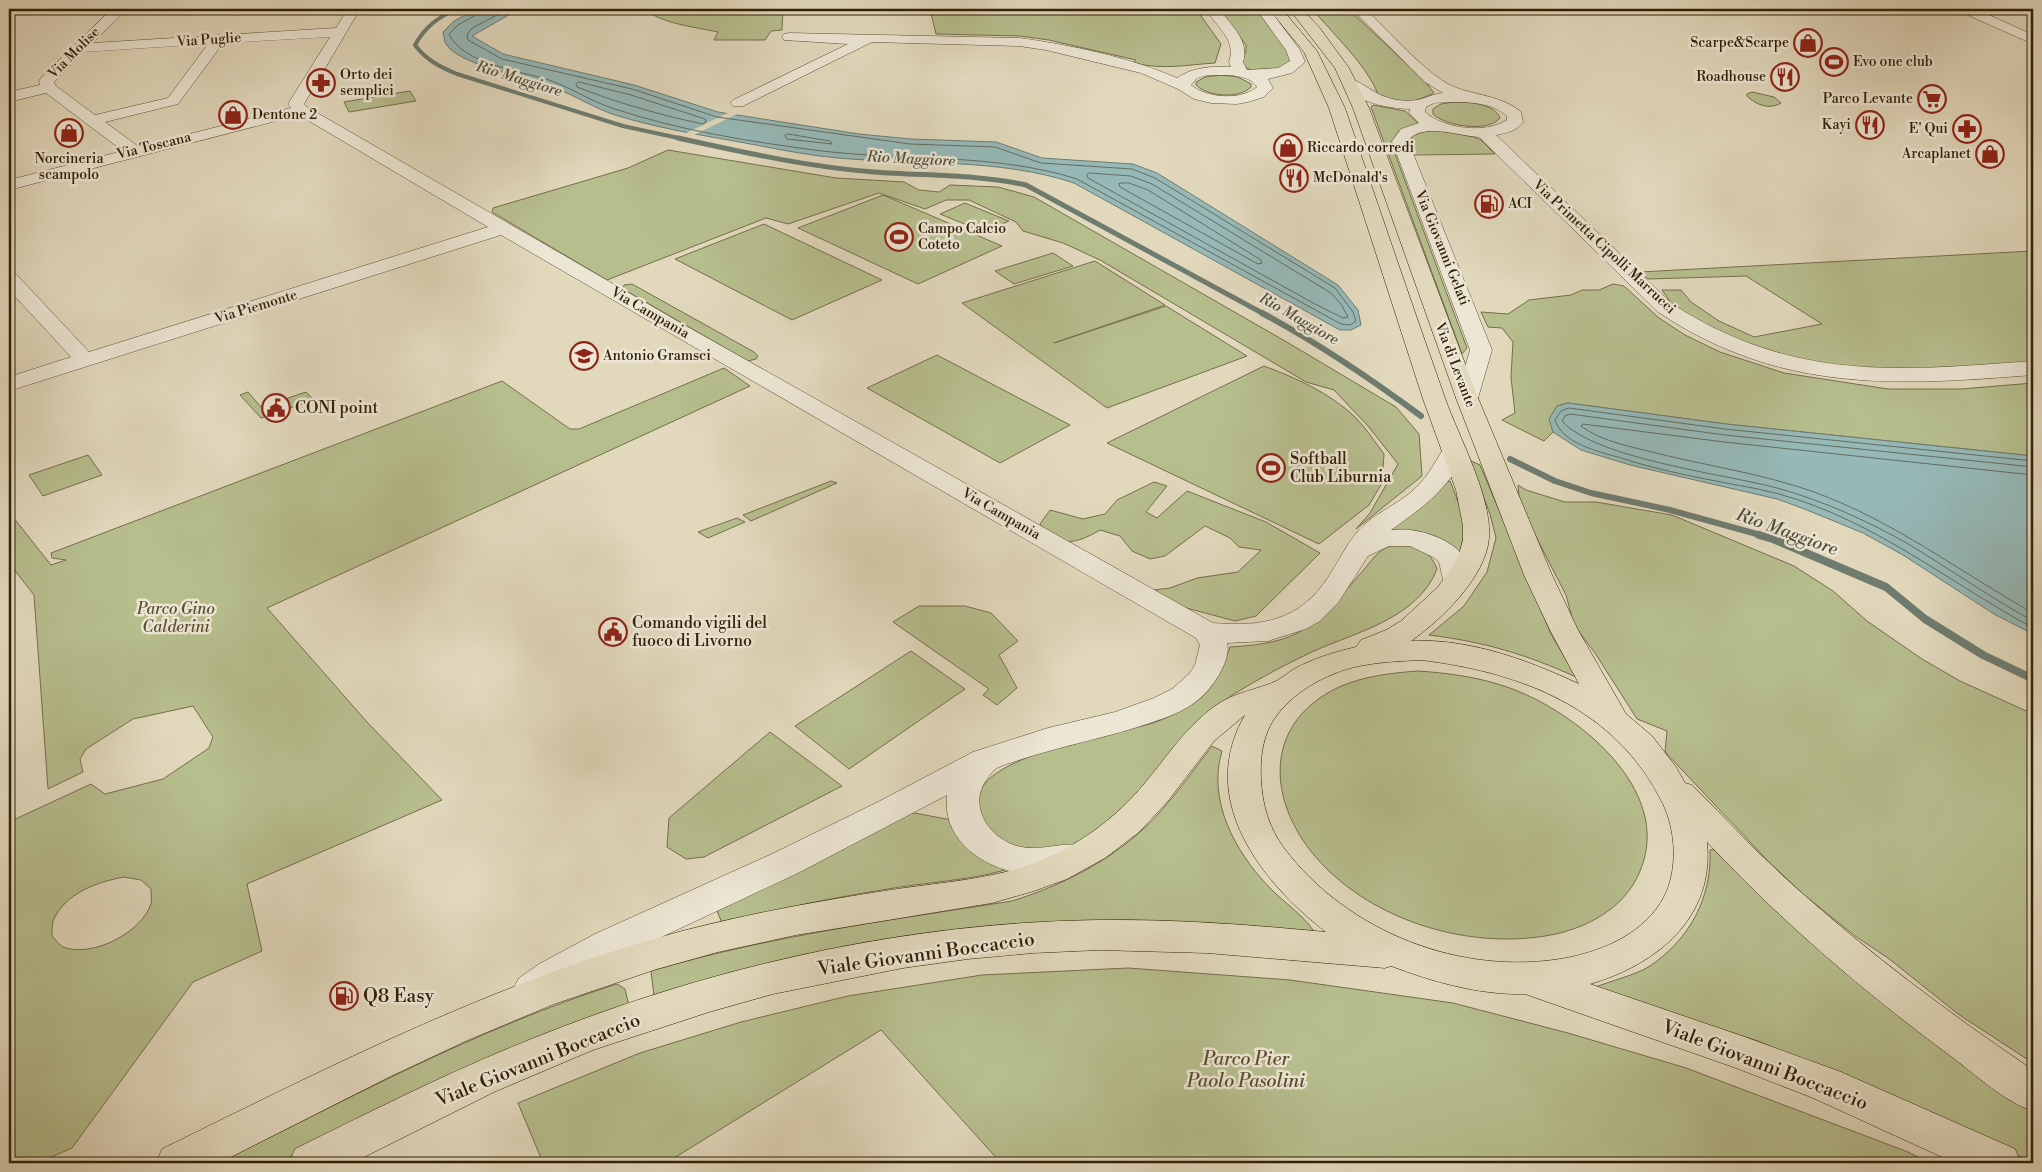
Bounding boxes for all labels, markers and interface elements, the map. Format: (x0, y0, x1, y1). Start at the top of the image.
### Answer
street label: Via Molise (44, 23, 104, 83)
shop icon: Scarpe&Scarpe (1793, 28, 1823, 58)
street label: Via Puglie (175, 29, 242, 51)
place label: Scarpe&Scarpe (1690, 34, 1789, 52)
sports icon: Evo one club (1819, 47, 1849, 77)
place label: Evo one club (1853, 53, 1933, 71)
water label: Rio Maggiore (473, 57, 564, 101)
restaurant icon: Roadhouse (1770, 62, 1800, 92)
place label: Orto dei semplici (340, 66, 394, 100)
pharmacy icon: Orto dei semplici (306, 68, 336, 98)
place label: Roadhouse (1696, 68, 1766, 86)
supermarket icon: Parco Levante (1917, 84, 1947, 114)
place label: Parco Levante (1823, 90, 1913, 108)
shop icon: Dentone 2 (218, 100, 248, 130)
place label: Dentone 2 (252, 106, 317, 124)
restaurant icon: Kayi (1855, 110, 1885, 140)
pharmacy icon: E' Qui (1952, 114, 1982, 144)
place label: Kayi (1822, 116, 1851, 134)
shop icon: Norcineria scampolo (54, 118, 84, 148)
place label: E' Qui (1909, 120, 1948, 138)
street label: Via Toscana (114, 128, 194, 164)
shop icon: Riccardo corredi (1273, 133, 1303, 163)
place label: Riccardo corredi (1307, 139, 1414, 157)
shop icon: Arcaplanet (1975, 139, 2005, 169)
place label: Arcaplanet (1901, 145, 1971, 163)
water label: Rio Maggiore (865, 147, 956, 171)
place label: Norcineria scampolo (34, 150, 104, 184)
restaurant icon: McDonald's (1279, 163, 1309, 193)
place label: McDonald's (1313, 169, 1388, 187)
street label: Via Primetta Cipolli Marrucci (1528, 175, 1679, 318)
street label: Via Giovanni Gelati (1410, 187, 1473, 309)
fuel station icon: ACI (1474, 189, 1504, 219)
place label: ACI (1507, 195, 1532, 213)
place label: Campo Calcio Coteto (918, 220, 1006, 254)
sports icon: Campo Calcio Coteto (884, 222, 914, 252)
street label: Via Campania (607, 283, 693, 343)
street label: Via Piemonte (212, 286, 299, 328)
water label: Rio Maggiore (1255, 288, 1342, 349)
street label: Via di Levante (1430, 319, 1479, 410)
school or university icon: Antonio Gramsci (569, 341, 599, 371)
place label: Antonio Gramsci (602, 347, 711, 365)
public building icon: CONI point (261, 393, 291, 423)
place label: CONI point (295, 398, 379, 418)
place label: Softball Club Liburnia (1290, 449, 1392, 487)
sports icon: Softball Club Liburnia (1256, 453, 1286, 483)
street label: Via Campania (958, 484, 1044, 544)
water label: Rio Maggiore (1732, 503, 1842, 561)
park label: Parco Gino Calderini (136, 599, 215, 637)
place label: Comando vigili del fuoco di Livorno (632, 613, 767, 651)
public building icon: Comando vigili del fuoco di Livorno (598, 617, 628, 647)
street label: Viale Giovanni Boccaccio (815, 927, 1036, 981)
fuel station icon: Q8 Easy (329, 981, 359, 1011)
place label: Q8 Easy (363, 984, 435, 1008)
street label: Viale Giovanni Boccaccio (431, 1008, 644, 1113)
street label: Viale Giovanni Boccaccio (1658, 1014, 1871, 1115)
park label: Parco Pier Paolo Pasolini (1186, 1047, 1305, 1093)

